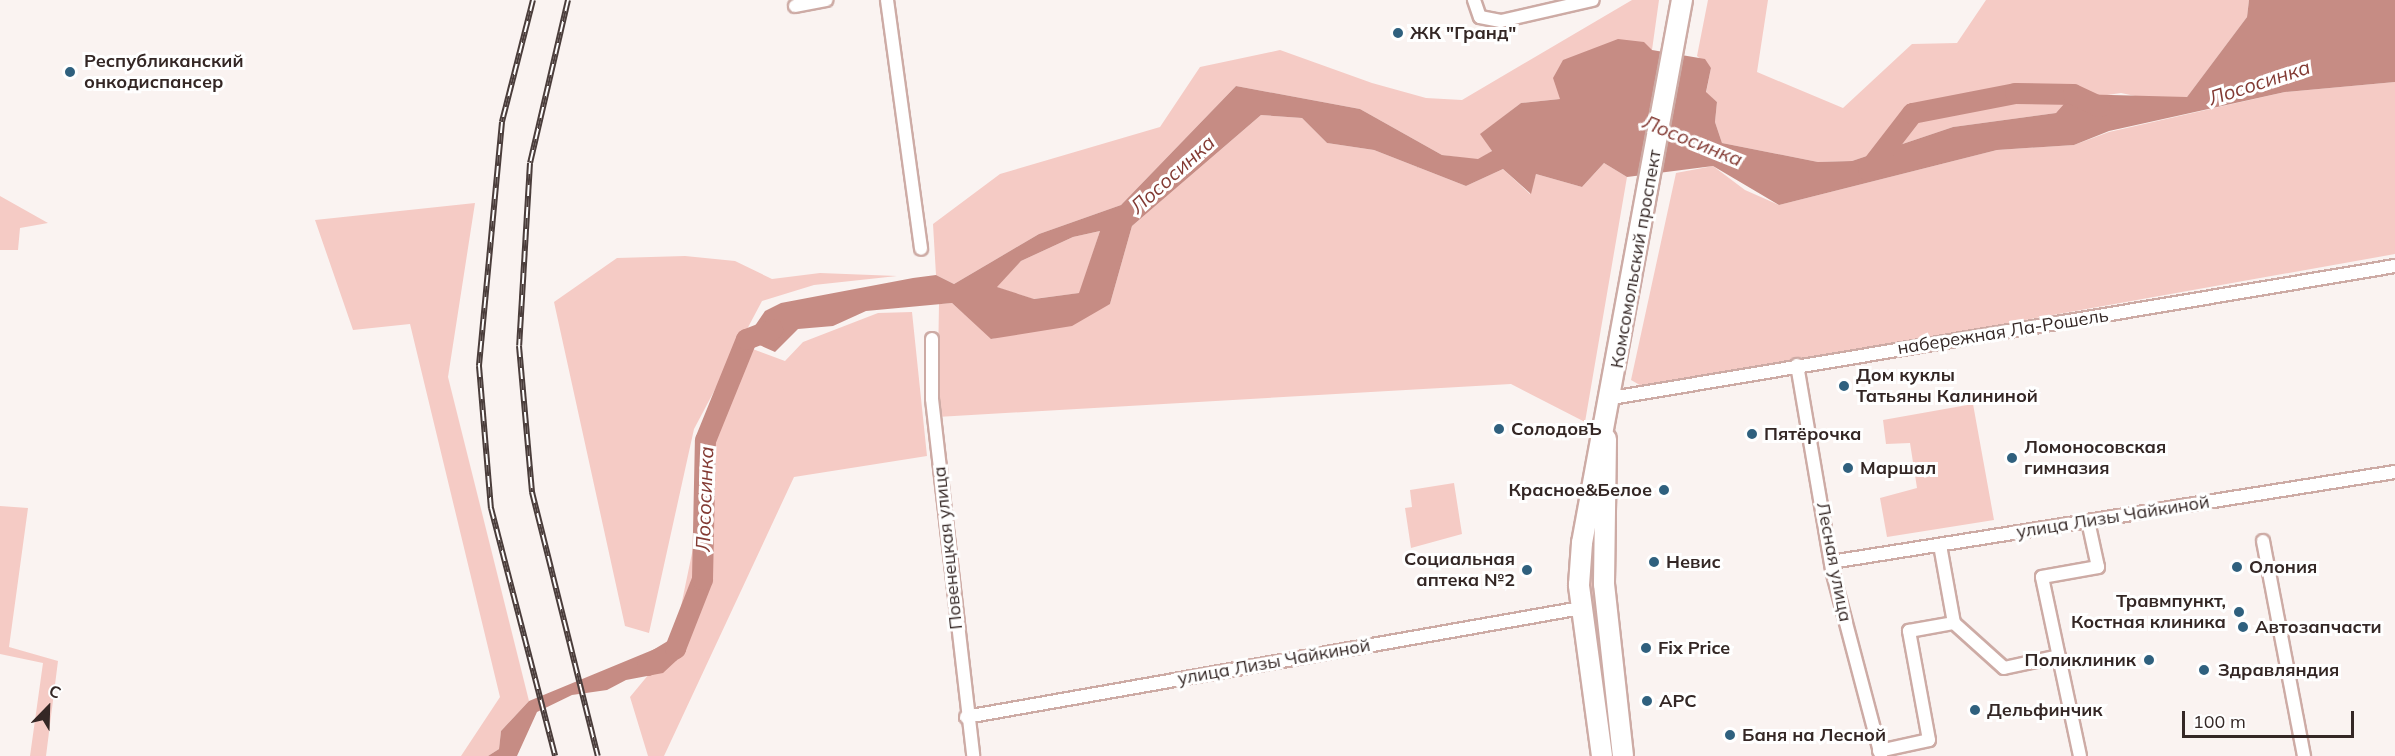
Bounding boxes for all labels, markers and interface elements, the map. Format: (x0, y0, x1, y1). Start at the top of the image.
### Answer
place label: ЖК "Гранд" (1410, 22, 1516, 44)
marker: ЖК "Гранд" (1391, 26, 1405, 40)
place label: Республиканский онкодиспансер (84, 51, 243, 94)
water label: Лососинка (2205, 54, 2313, 110)
marker: Республиканский онкодиспансер (61, 63, 79, 81)
water label: Лососинка (1640, 109, 1746, 171)
water label: Лососинка (1125, 130, 1219, 218)
street label: Комсомольский проспект (1606, 148, 1666, 370)
street label: набережная Ла-Рошель (1896, 305, 2110, 359)
place label: Дом куклы Татьяны Калининой (1856, 365, 2038, 407)
marker: Дом куклы Татьяны Калининой (1837, 379, 1851, 393)
place label: СолодовЪ (1511, 418, 1602, 440)
marker: СолодовЪ (1492, 422, 1506, 436)
place label: Пятёрочка (1764, 423, 1861, 445)
marker: Пятёрочка (1745, 427, 1759, 441)
place label: Ломоносовская гимназия (2024, 437, 2166, 480)
water label: Лососинка (690, 446, 718, 552)
marker: Ломоносовская гимназия (2005, 451, 2019, 465)
place label: Маршал (1860, 457, 1936, 479)
marker: Маршал (1841, 461, 1855, 475)
street label: Повенецкая улица (929, 465, 967, 631)
place label: Красное&Белое (1508, 479, 1652, 501)
marker: Красное&Белое (1657, 483, 1671, 497)
street label: улица Лизы Чайкиной (2015, 491, 2211, 543)
street label: Лесная улица (1812, 500, 1856, 624)
place label: Социальная аптека №2 (1404, 549, 1515, 592)
place label: Невис (1666, 551, 1721, 573)
marker: Невис (1647, 555, 1661, 569)
place label: Олония (2249, 556, 2317, 578)
marker: Олония (2230, 560, 2244, 574)
marker: Социальная аптека №2 (1520, 563, 1534, 577)
place label: Травмпункт, Костная клиника (2071, 591, 2226, 634)
marker: Травмпункт, Костная клиника (2230, 603, 2248, 621)
place label: Автозапчасти (2255, 616, 2382, 638)
marker: Автозапчасти (2236, 620, 2250, 634)
street label: улица Лизы Чайкиной (1176, 634, 1372, 690)
place label: Fix Price (1658, 637, 1730, 659)
marker: Fix Price (1639, 641, 1653, 655)
place label: Поликлиник (2025, 649, 2136, 671)
marker: Поликлиник (2140, 651, 2158, 669)
place label: Здравляндия (2218, 659, 2339, 681)
marker: Здравляндия (2195, 661, 2213, 679)
north arrow (18, 678, 78, 738)
text: С (46, 680, 64, 703)
place label: АРС (1659, 690, 1697, 712)
marker: АРС (1640, 694, 1654, 708)
place label: Дельфинчик (1987, 699, 2103, 721)
scale bar (2185, 699, 2358, 737)
marker: Дельфинчик (1968, 703, 1982, 717)
text: 100 m (2193, 710, 2246, 733)
place label: Баня на Лесной (1742, 724, 1886, 746)
marker: Баня на Лесной (1723, 728, 1737, 742)

